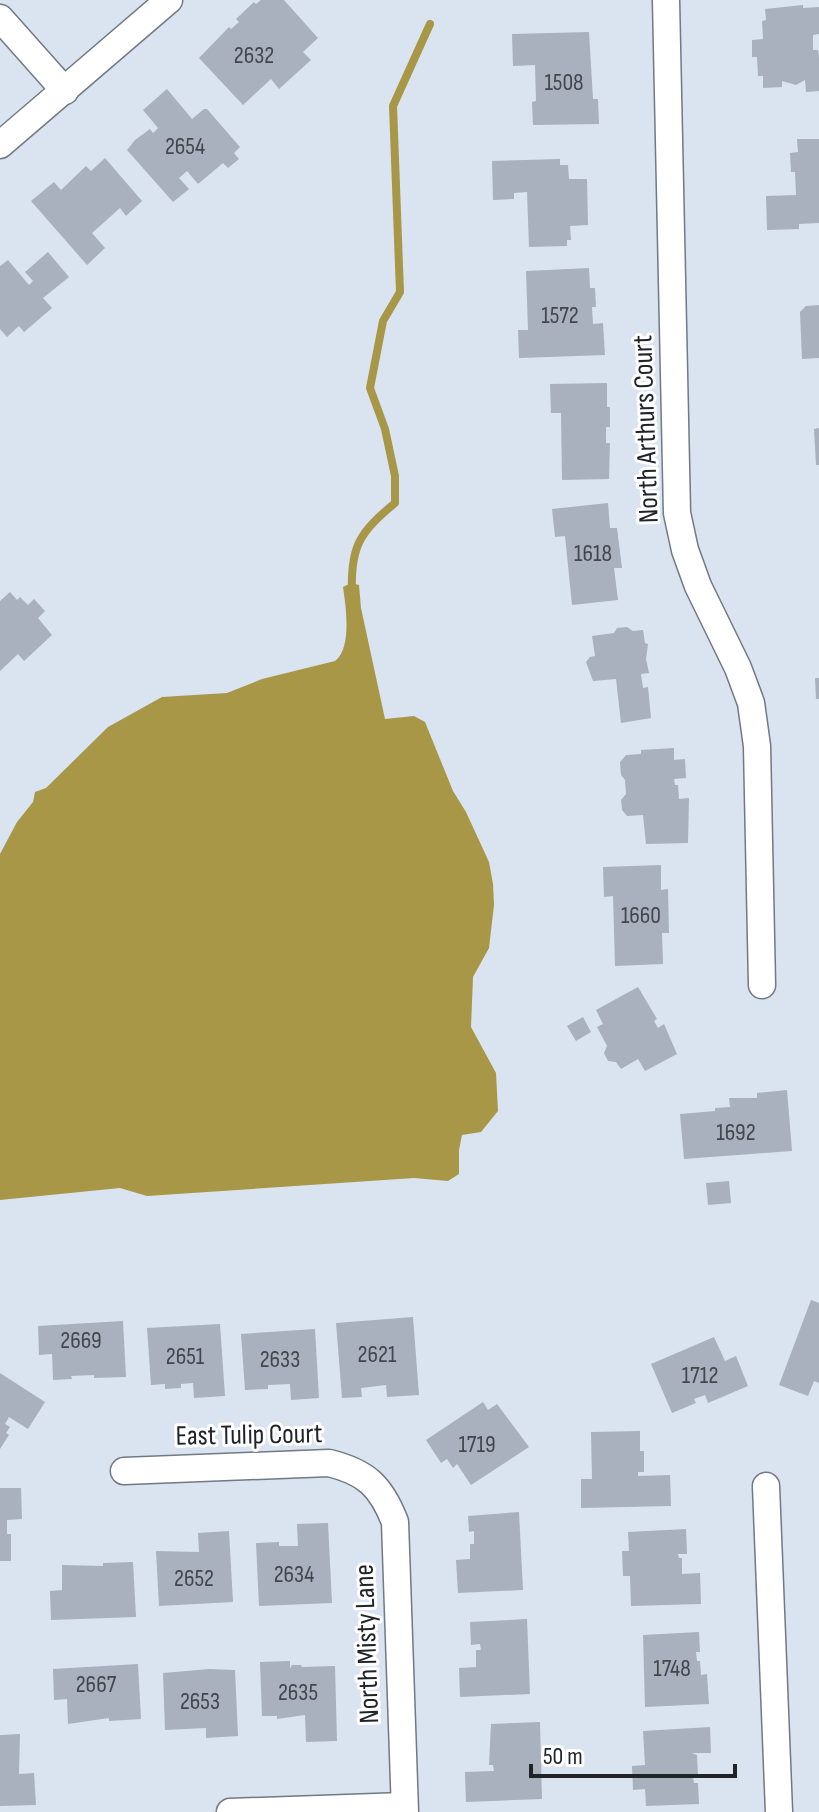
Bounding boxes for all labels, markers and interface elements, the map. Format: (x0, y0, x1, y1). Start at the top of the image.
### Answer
house number: 2632 (234, 41, 274, 70)
house number: 1508 (544, 68, 584, 97)
house number: 2654 (165, 132, 205, 161)
house number: 1572 (541, 301, 579, 330)
street label: North Arthurs Court (626, 334, 666, 524)
house number: 1618 (574, 539, 612, 568)
house number: 1660 (621, 901, 661, 930)
house number: 1692 (716, 1118, 756, 1147)
house number: 2669 (60, 1326, 102, 1355)
house number: 2621 (358, 1340, 397, 1369)
house number: 2651 (166, 1342, 205, 1371)
house number: 2633 (260, 1345, 300, 1374)
house number: 1712 (682, 1361, 718, 1390)
street label: East Tulip Court (175, 1417, 323, 1453)
house number: 1719 (458, 1430, 496, 1459)
house number: 2634 (274, 1560, 314, 1589)
house number: 2652 (174, 1564, 214, 1593)
street label: North Misty Lane (348, 1564, 386, 1724)
house number: 1748 (653, 1654, 691, 1683)
house number: 2667 (76, 1670, 117, 1699)
house number: 2635 (278, 1678, 318, 1707)
house number: 2653 (180, 1687, 220, 1716)
scale bar (531, 1728, 735, 1778)
text: 50 m (543, 1742, 583, 1771)

